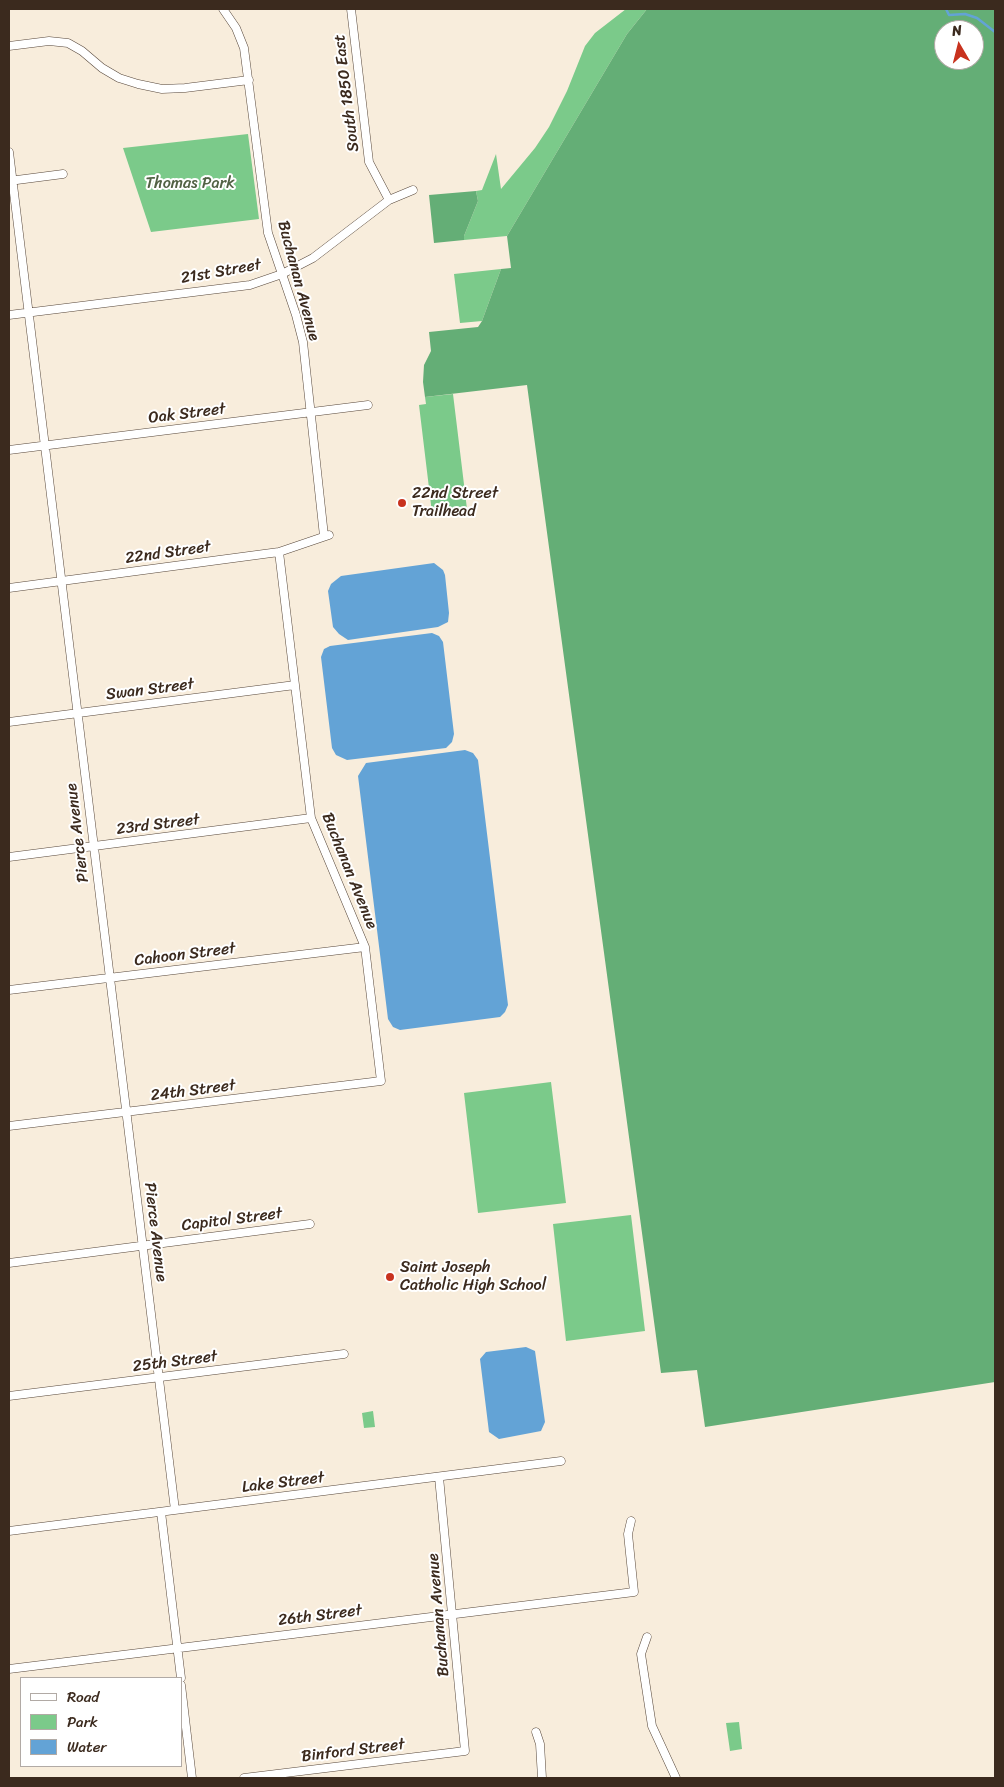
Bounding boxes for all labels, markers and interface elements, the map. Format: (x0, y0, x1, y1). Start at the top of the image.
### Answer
text: N (950, 18, 964, 44)
north arrow (934, 20, 984, 70)
street label: South 1850 East (330, 33, 364, 153)
park label: Thomas Park (145, 174, 235, 194)
street label: Buchanan Avenue (273, 219, 323, 343)
street label: 21st Street (179, 256, 263, 288)
street label: Oak Street (147, 400, 227, 428)
place label: 22nd Street Trailhead (412, 484, 498, 522)
marker: 22nd Street Trailhead (396, 497, 408, 509)
street label: 22nd Street (124, 537, 212, 569)
street label: Swan Street (105, 675, 195, 705)
street label: Pierce Avenue (62, 782, 94, 884)
street label: 23rd Street (115, 810, 201, 840)
street label: Buchanan Avenue (317, 810, 381, 932)
street label: Cahoon Street (133, 939, 237, 971)
street label: 24th Street (150, 1076, 236, 1106)
street label: Pierce Avenue (139, 1181, 171, 1283)
street label: Capitol Street (181, 1204, 283, 1236)
place label: Saint Joseph Catholic High School (400, 1258, 546, 1296)
marker: Saint Joseph Catholic High School (384, 1271, 396, 1283)
street label: 25th Street (132, 1347, 218, 1377)
street label: Lake Street (241, 1468, 325, 1498)
street label: Buchanan Avenue (424, 1553, 454, 1677)
street label: 26th Street (277, 1601, 363, 1631)
legend (20, 1677, 182, 1767)
text: Road (67, 1684, 99, 1710)
text: Park (67, 1709, 98, 1735)
text: Water (67, 1734, 107, 1760)
street label: Binford Street (300, 1735, 406, 1767)

